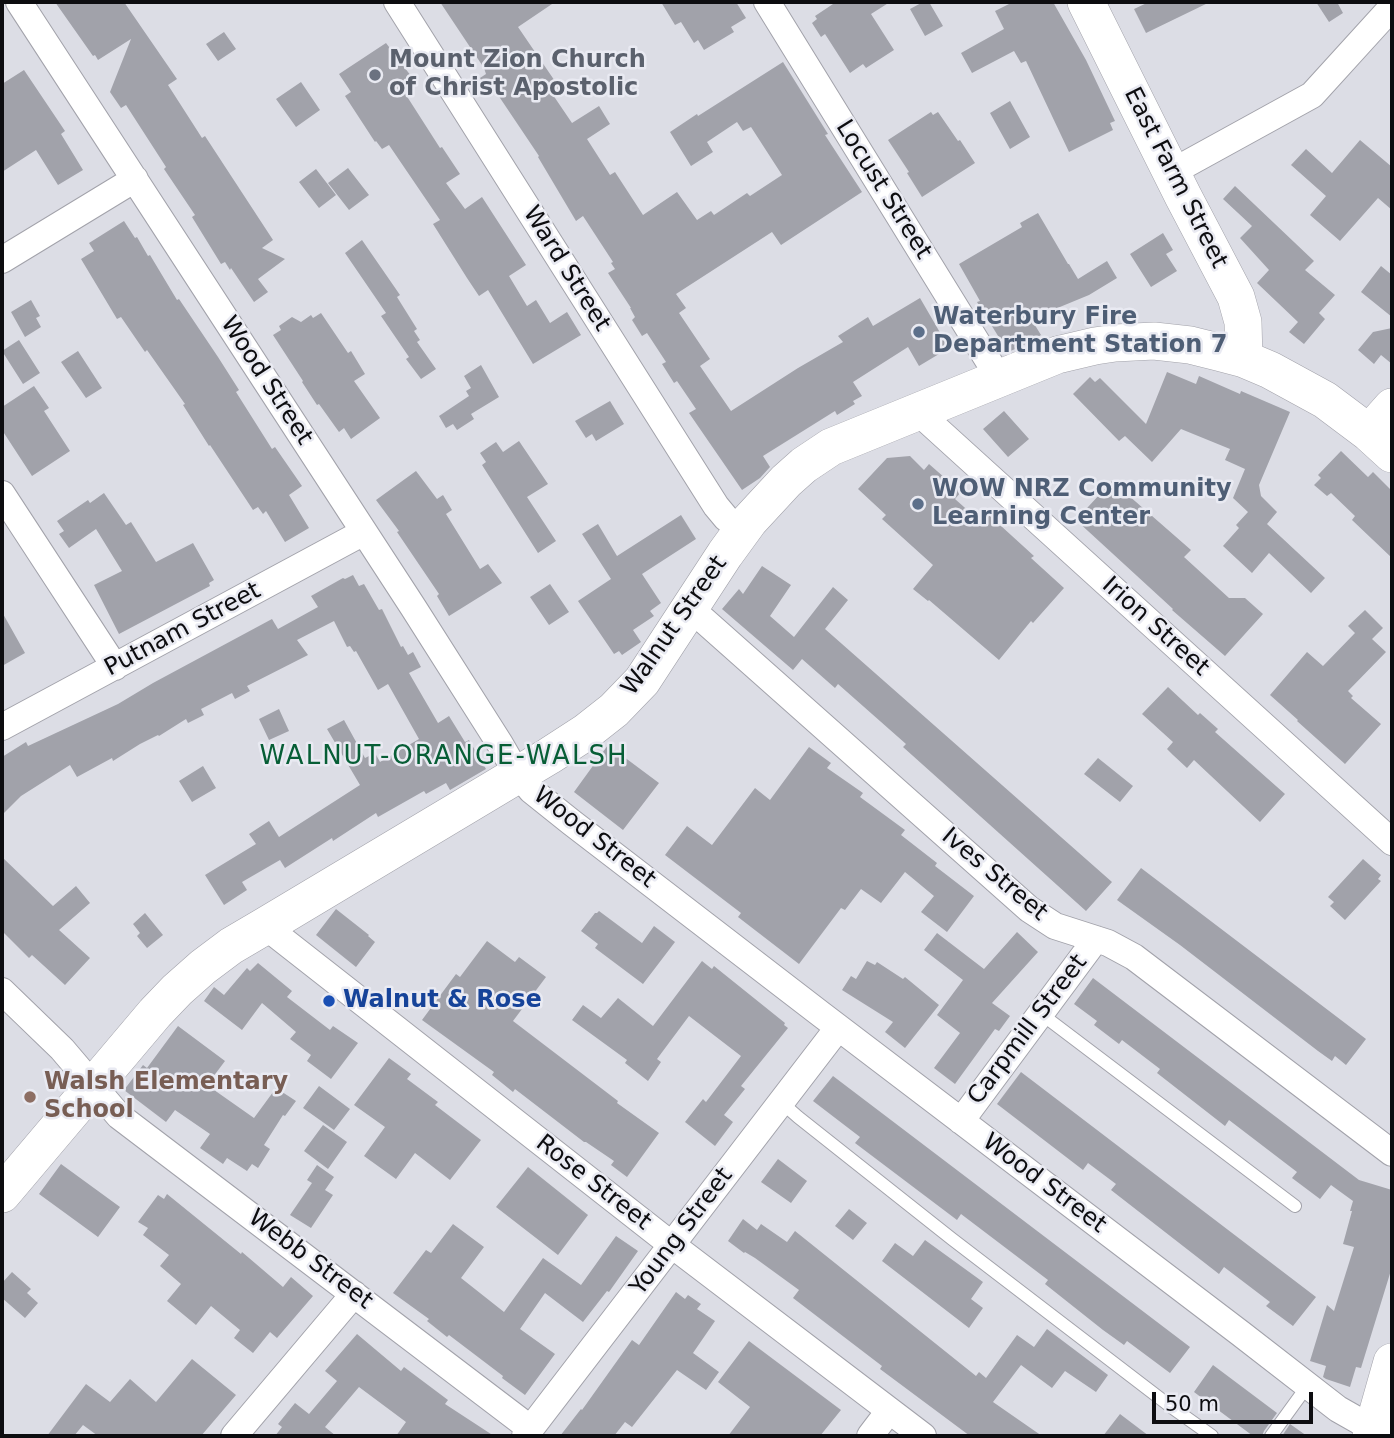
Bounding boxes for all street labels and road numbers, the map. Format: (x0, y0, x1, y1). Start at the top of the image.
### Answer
street label: East Farm Street (1117, 83, 1233, 273)
street label: Locust Street (829, 115, 937, 265)
street label: Ward Street (516, 201, 616, 337)
street label: Wood Street (214, 311, 318, 451)
street label: Walnut Street (616, 551, 734, 701)
street label: Irion Street (1096, 571, 1214, 683)
street label: Putnam Street (100, 577, 266, 683)
street label: Wood Street (527, 781, 661, 895)
street label: Ives Street (935, 822, 1053, 928)
street label: Carpmill Street (962, 949, 1094, 1111)
street label: Wood Street (976, 1128, 1112, 1240)
street label: Rose Street (530, 1129, 656, 1237)
street label: Young Street (625, 1162, 739, 1302)
street label: Webb Street (242, 1204, 378, 1316)

